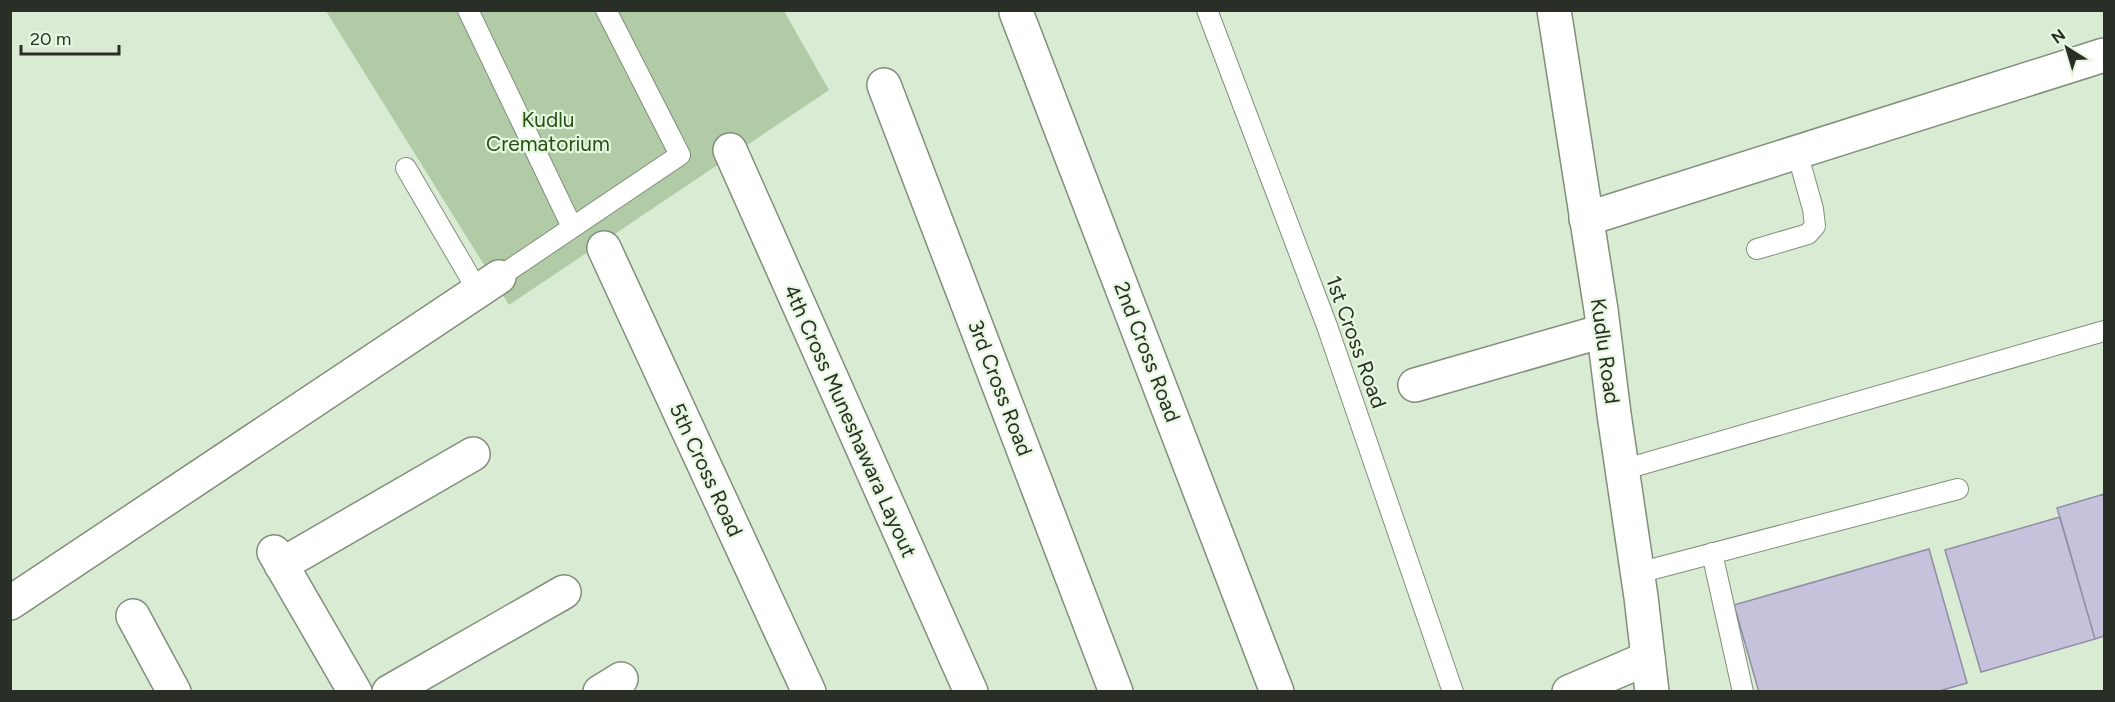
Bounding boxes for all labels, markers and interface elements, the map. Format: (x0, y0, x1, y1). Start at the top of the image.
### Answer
scale bar (21, 18, 118, 56)
north arrow (2037, 18, 2097, 78)
text: N (2048, 25, 2069, 48)
text: 20 m (30, 28, 71, 50)
park label: Kudlu Crematorium (486, 107, 610, 156)
street label: 1st Cross Road (1321, 272, 1392, 411)
street label: 2nd Cross Road (1109, 278, 1186, 426)
street label: 4th Cross Muneshawara Layout (779, 281, 922, 561)
street label: Kudlu Road (1586, 296, 1625, 405)
street label: 3rd Cross Road (963, 316, 1038, 459)
street label: 5th Cross Road (665, 399, 748, 541)

